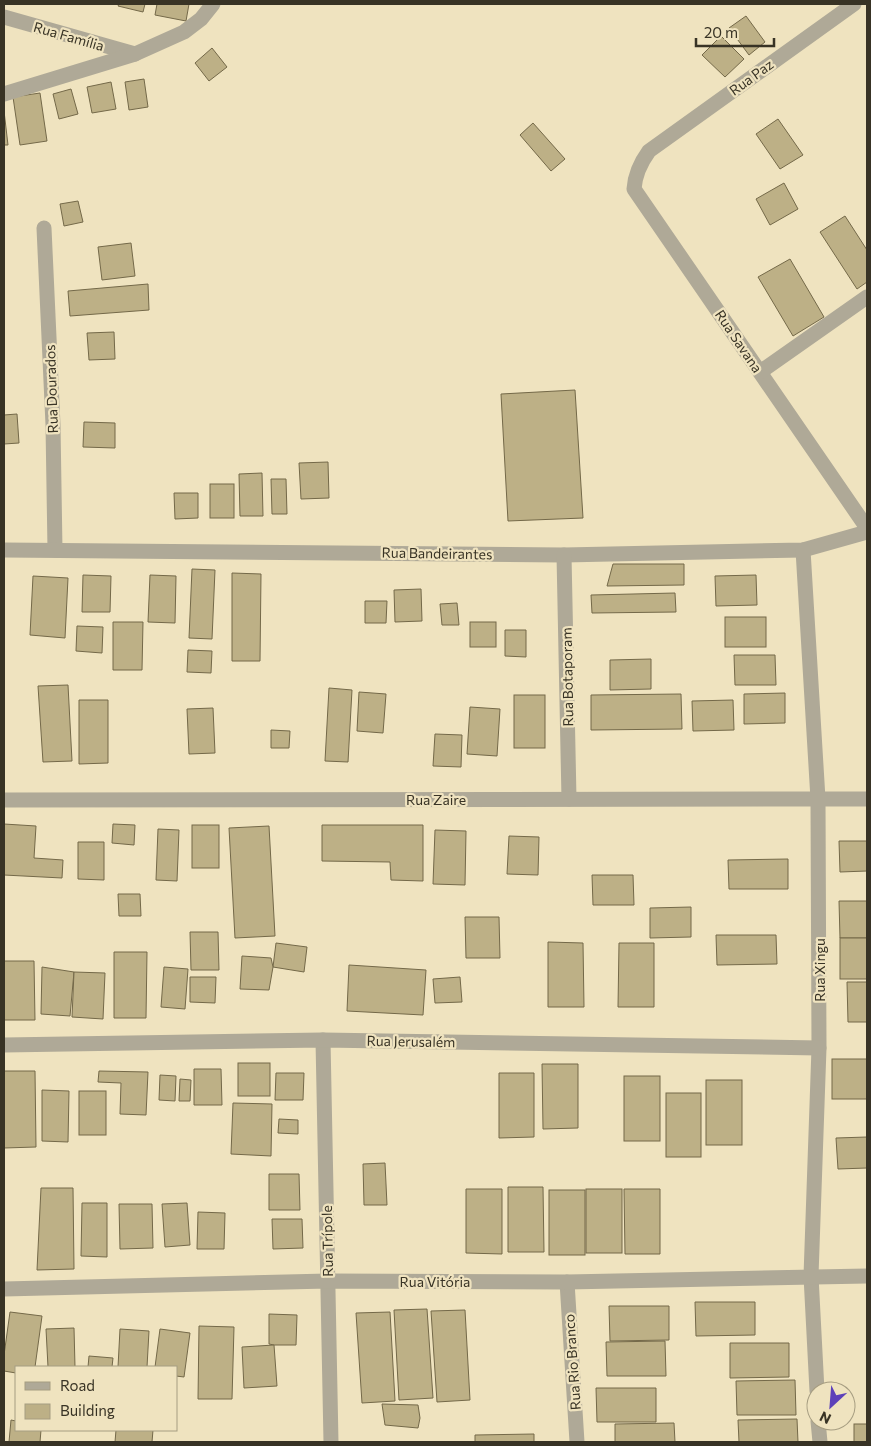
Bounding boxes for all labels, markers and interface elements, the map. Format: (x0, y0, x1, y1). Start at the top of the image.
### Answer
scale bar (696, 15, 774, 47)
street label: Rua Família (32, 18, 106, 54)
text: 20 m (704, 23, 738, 41)
street label: Rua Paz (726, 55, 776, 99)
street label: Rua Savana (712, 306, 766, 376)
street label: Rua Dourados (41, 344, 61, 434)
street label: Rua Bandeirantes (381, 544, 493, 562)
street label: Rua Botaporam (558, 627, 576, 727)
street label: Rua Zaire (406, 791, 466, 808)
street label: Rua Xingu (811, 938, 828, 1002)
street label: Rua Jerusalém (366, 1032, 456, 1050)
street label: Rua Trípole (318, 1205, 336, 1277)
street label: Rua Vitória (400, 1273, 470, 1290)
street label: Rua Rio Branco (560, 1313, 584, 1411)
legend (15, 1366, 178, 1431)
text: Road (60, 1376, 95, 1394)
north arrow (806, 1381, 856, 1431)
text: Building (60, 1401, 115, 1419)
text: N (817, 1408, 834, 1428)

